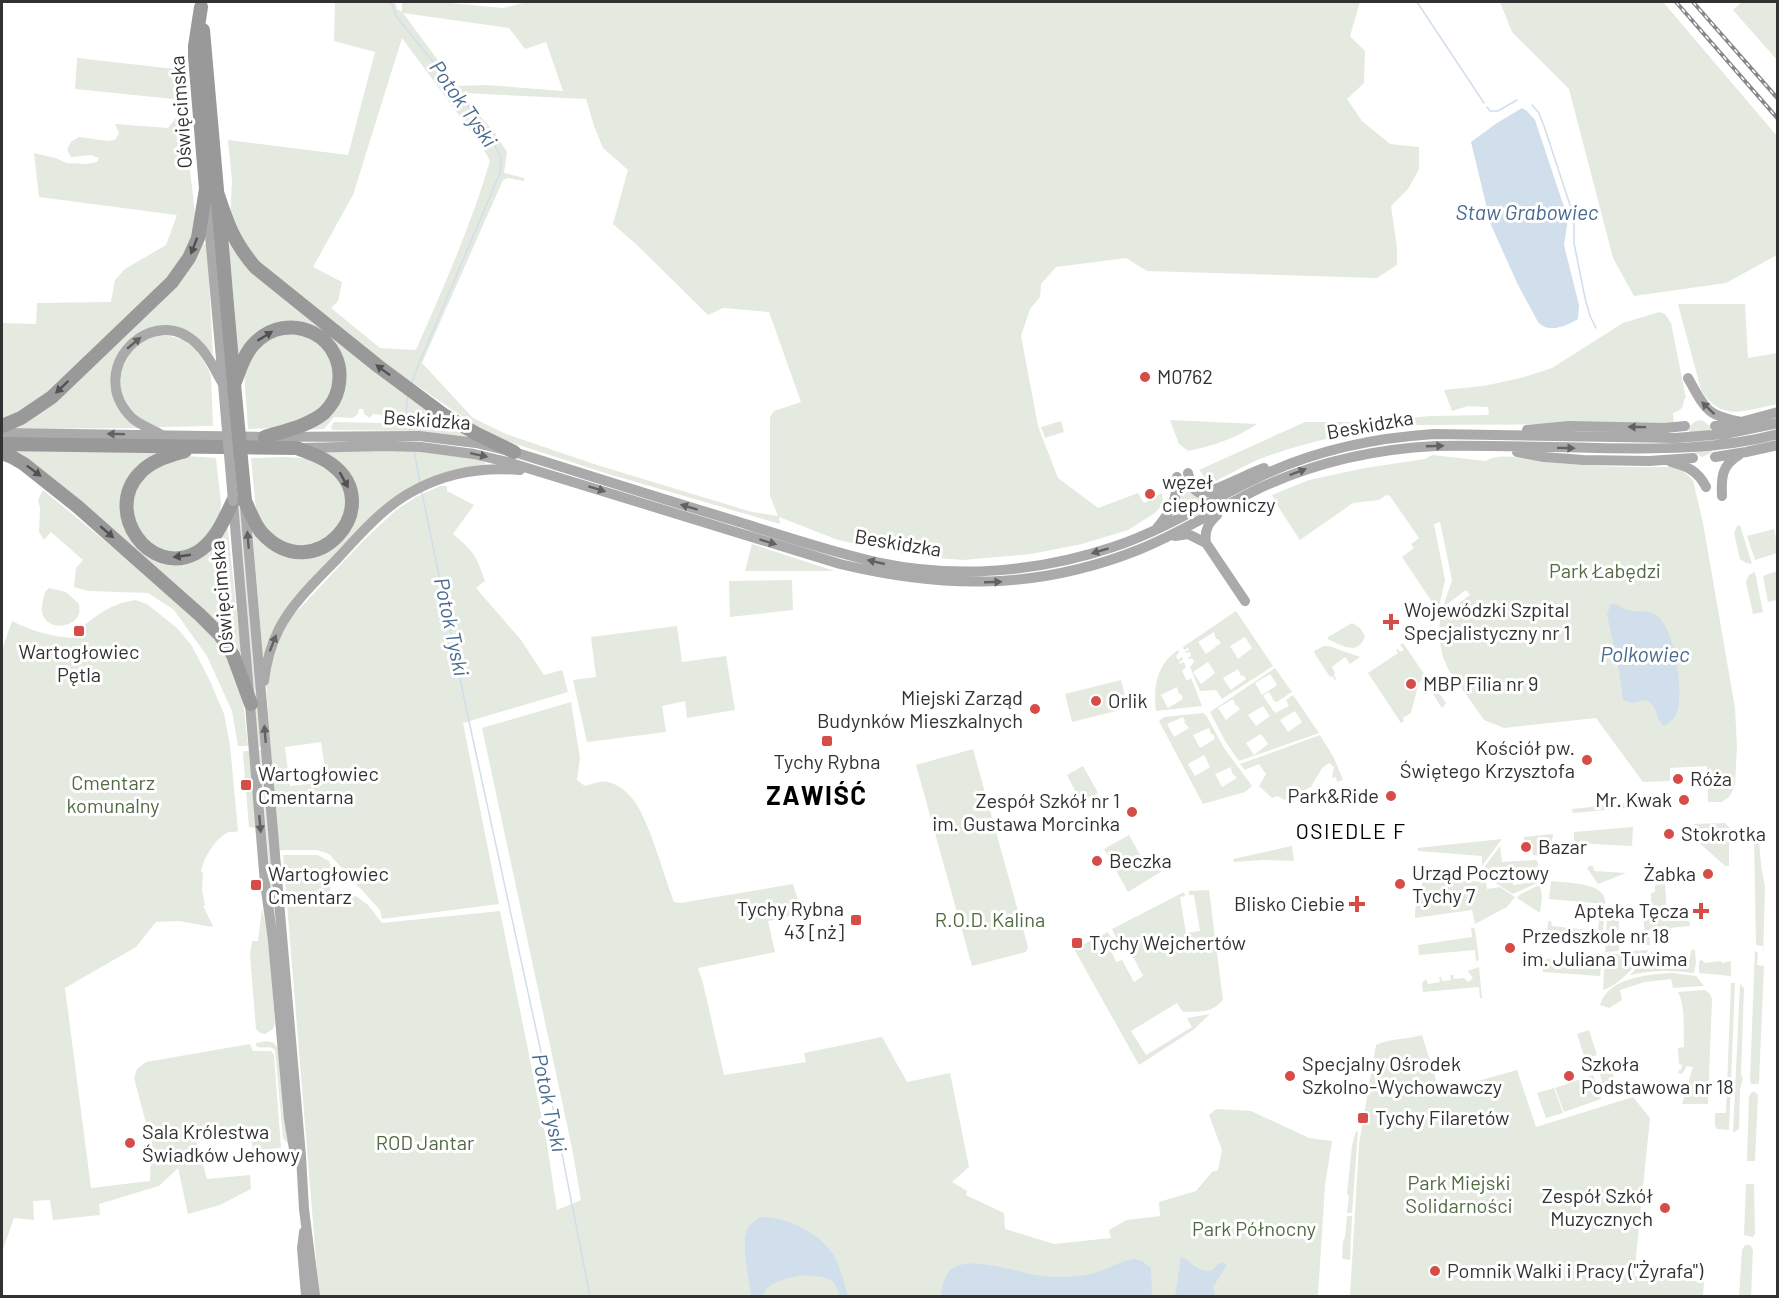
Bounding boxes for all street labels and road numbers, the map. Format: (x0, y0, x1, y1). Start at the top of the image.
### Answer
street label: Oświęcimska (164, 55, 196, 169)
street label: Beskidzka (383, 404, 472, 434)
street label: Beskidzka (1325, 405, 1415, 443)
street label: Beskidzka (853, 523, 943, 561)
street label: Oświęcimska (204, 540, 238, 655)

